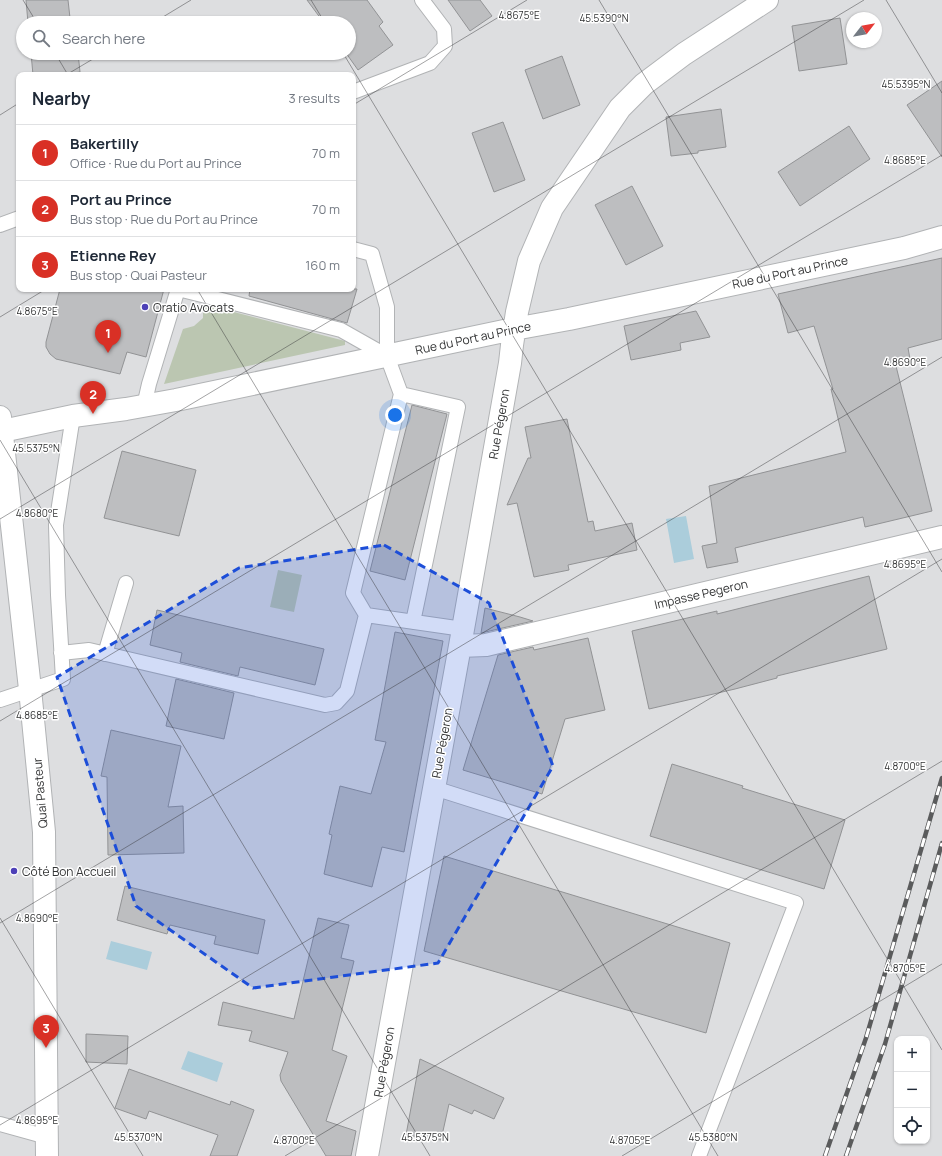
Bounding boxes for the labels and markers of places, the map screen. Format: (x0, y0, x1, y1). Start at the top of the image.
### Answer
place label: Oratio Avocats (153, 299, 234, 316)
marker: Oratio Avocats (140, 302, 150, 312)
pin: 1 (95, 320, 121, 353)
pin: 2 (80, 381, 106, 414)
place label: Côté Bon Accueil (22, 863, 116, 880)
marker: Côté Bon Accueil (9, 866, 19, 876)
pin: 3 (33, 1015, 59, 1048)

